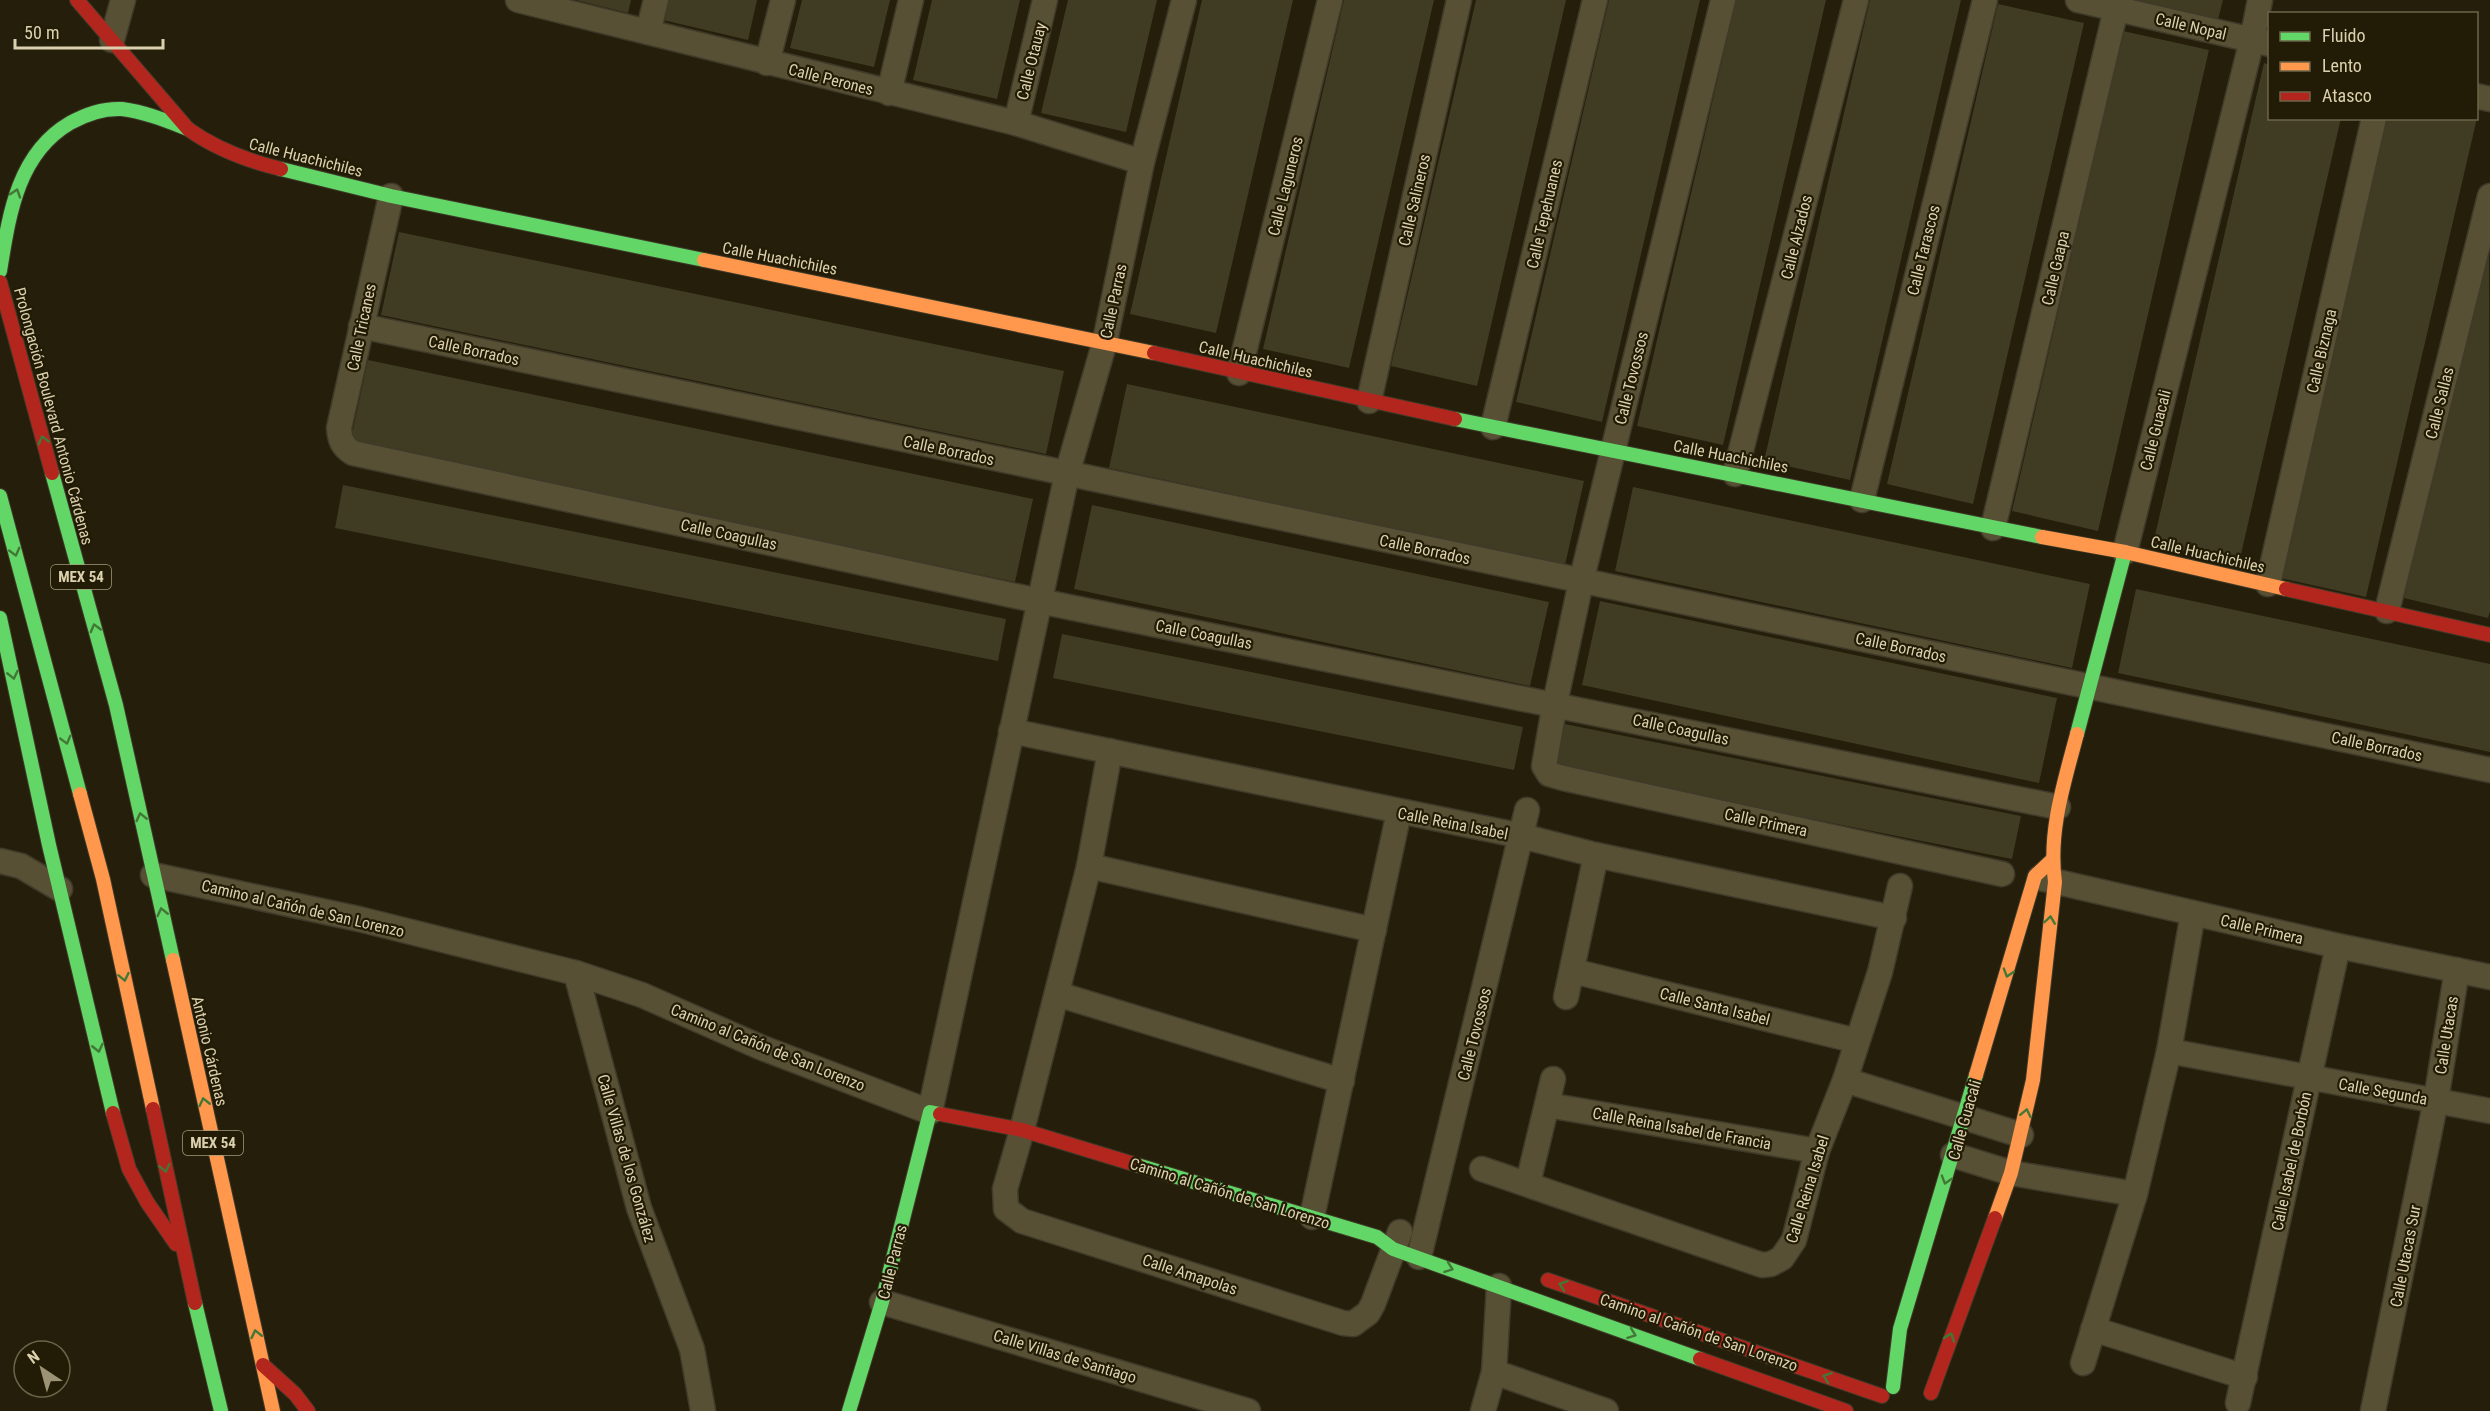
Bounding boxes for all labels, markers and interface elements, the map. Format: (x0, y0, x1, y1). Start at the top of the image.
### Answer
street label: Calle Nopal (2153, 9, 2228, 44)
scale bar (15, 12, 164, 50)
legend (2268, 12, 2478, 120)
street label: Calle Otauay (1013, 20, 1050, 102)
text: 50 m (24, 22, 59, 43)
text: Fluido (2322, 25, 2366, 46)
text: Lento (2322, 55, 2362, 76)
street label: Calle Perones (786, 60, 875, 99)
text: Atasco (2322, 85, 2372, 106)
street label: Calle Huachichiles (247, 134, 365, 181)
street label: Calle Laguneros (1264, 135, 1307, 238)
street label: Calle Salineros (1395, 152, 1434, 248)
street label: Calle Tepehuanes (1523, 158, 1566, 270)
one-way arrow (9, 188, 21, 199)
street label: Calle Alzados (1777, 193, 1816, 281)
street label: Calle Tarascos (1903, 203, 1944, 297)
street label: Calle Gaapa (2038, 229, 2073, 307)
street label: Calle Huachichiles (721, 238, 839, 279)
street label: Calle Parras (1096, 262, 1131, 340)
street label: Calle Tricanes (343, 282, 380, 373)
street label: Prolongación Boulevard Antonio Cárdenas (10, 285, 97, 547)
street label: Calle Biznaga (2303, 307, 2340, 395)
street label: Calle Tovossos (1611, 330, 1652, 427)
street label: Calle Borrados (427, 332, 521, 369)
street label: Calle Huachichiles (1197, 337, 1315, 382)
street label: Calle Sallas (2421, 365, 2458, 441)
street label: Calle Guacali (2136, 388, 2175, 472)
street label: Calle Borrados (902, 432, 996, 469)
one-way arrow (38, 435, 51, 445)
street label: Calle Huachichiles (1672, 436, 1790, 477)
street label: Calle Coagullas (679, 515, 779, 554)
street label: Calle Borrados (1378, 531, 1472, 568)
street label: Calle Huachichiles (2149, 532, 2267, 577)
one-way arrow (8, 546, 20, 557)
road number: MEX 54 (51, 565, 111, 589)
street label: Calle Coagullas (1154, 616, 1254, 653)
one-way arrow (90, 623, 102, 634)
street label: Calle Borrados (1854, 629, 1948, 666)
one-way arrow (5, 670, 18, 680)
street label: Calle Coagullas (1631, 710, 1731, 749)
street label: Calle Borrados (2330, 728, 2424, 765)
one-way arrow (59, 735, 71, 745)
street label: Calle Reina Isabel (1396, 803, 1510, 844)
street label: Calle Primera (1723, 804, 1809, 841)
one-way arrow (135, 813, 148, 823)
street label: Camino al Cañón de San Lorenzo (199, 876, 406, 941)
one-way arrow (156, 907, 169, 917)
street label: Calle Primera (2219, 911, 2305, 948)
one-way arrow (2043, 915, 2055, 924)
one-way arrow (2003, 967, 2015, 978)
one-way arrow (117, 972, 130, 982)
street label: Calle Santa Isabel (1658, 984, 1772, 1029)
street label: Calle Tovossos (1454, 986, 1495, 1083)
street label: Antonio Cárdenas (188, 994, 231, 1108)
street label: Calle Utacas (2431, 995, 2462, 1076)
street label: Camino al Cañón de San Lorenzo (668, 1000, 868, 1095)
one-way arrow (91, 1043, 104, 1053)
street label: Calle Villas de los González (593, 1072, 660, 1244)
street label: Calle Segunda (2337, 1074, 2429, 1109)
street label: Calle Guacali (1944, 1078, 1985, 1162)
street label: Calle Isabel de Borbón (2267, 1090, 2315, 1232)
one-way arrow (198, 1097, 211, 1107)
street label: Calle Reina Isabel de Francia (1591, 1103, 1773, 1154)
one-way arrow (2018, 1108, 2031, 1118)
road number: MEX 54 (183, 1131, 243, 1155)
street label: Calle Reina Isabel (1782, 1133, 1833, 1245)
street label: Camino al Cañón de San Lorenzo (1128, 1154, 1332, 1233)
one-way arrow (158, 1163, 171, 1173)
one-way arrow (1941, 1174, 1953, 1185)
street label: Calle Utacas Sur (2386, 1203, 2425, 1309)
street label: Calle Parras (874, 1223, 911, 1301)
street label: Calle Amapolas (1140, 1250, 1240, 1299)
one-way arrow (1443, 1261, 1454, 1274)
one-way arrow (1558, 1280, 1569, 1293)
street label: Camino al Cañón de San Lorenzo (1597, 1290, 1800, 1375)
street label: Calle Villas de Santiago (991, 1326, 1139, 1387)
one-way arrow (1626, 1327, 1637, 1340)
one-way arrow (250, 1329, 263, 1339)
one-way arrow (1943, 1332, 1955, 1343)
north arrow (12, 1339, 72, 1399)
text: N (24, 1347, 43, 1368)
one-way arrow (1822, 1371, 1833, 1384)

